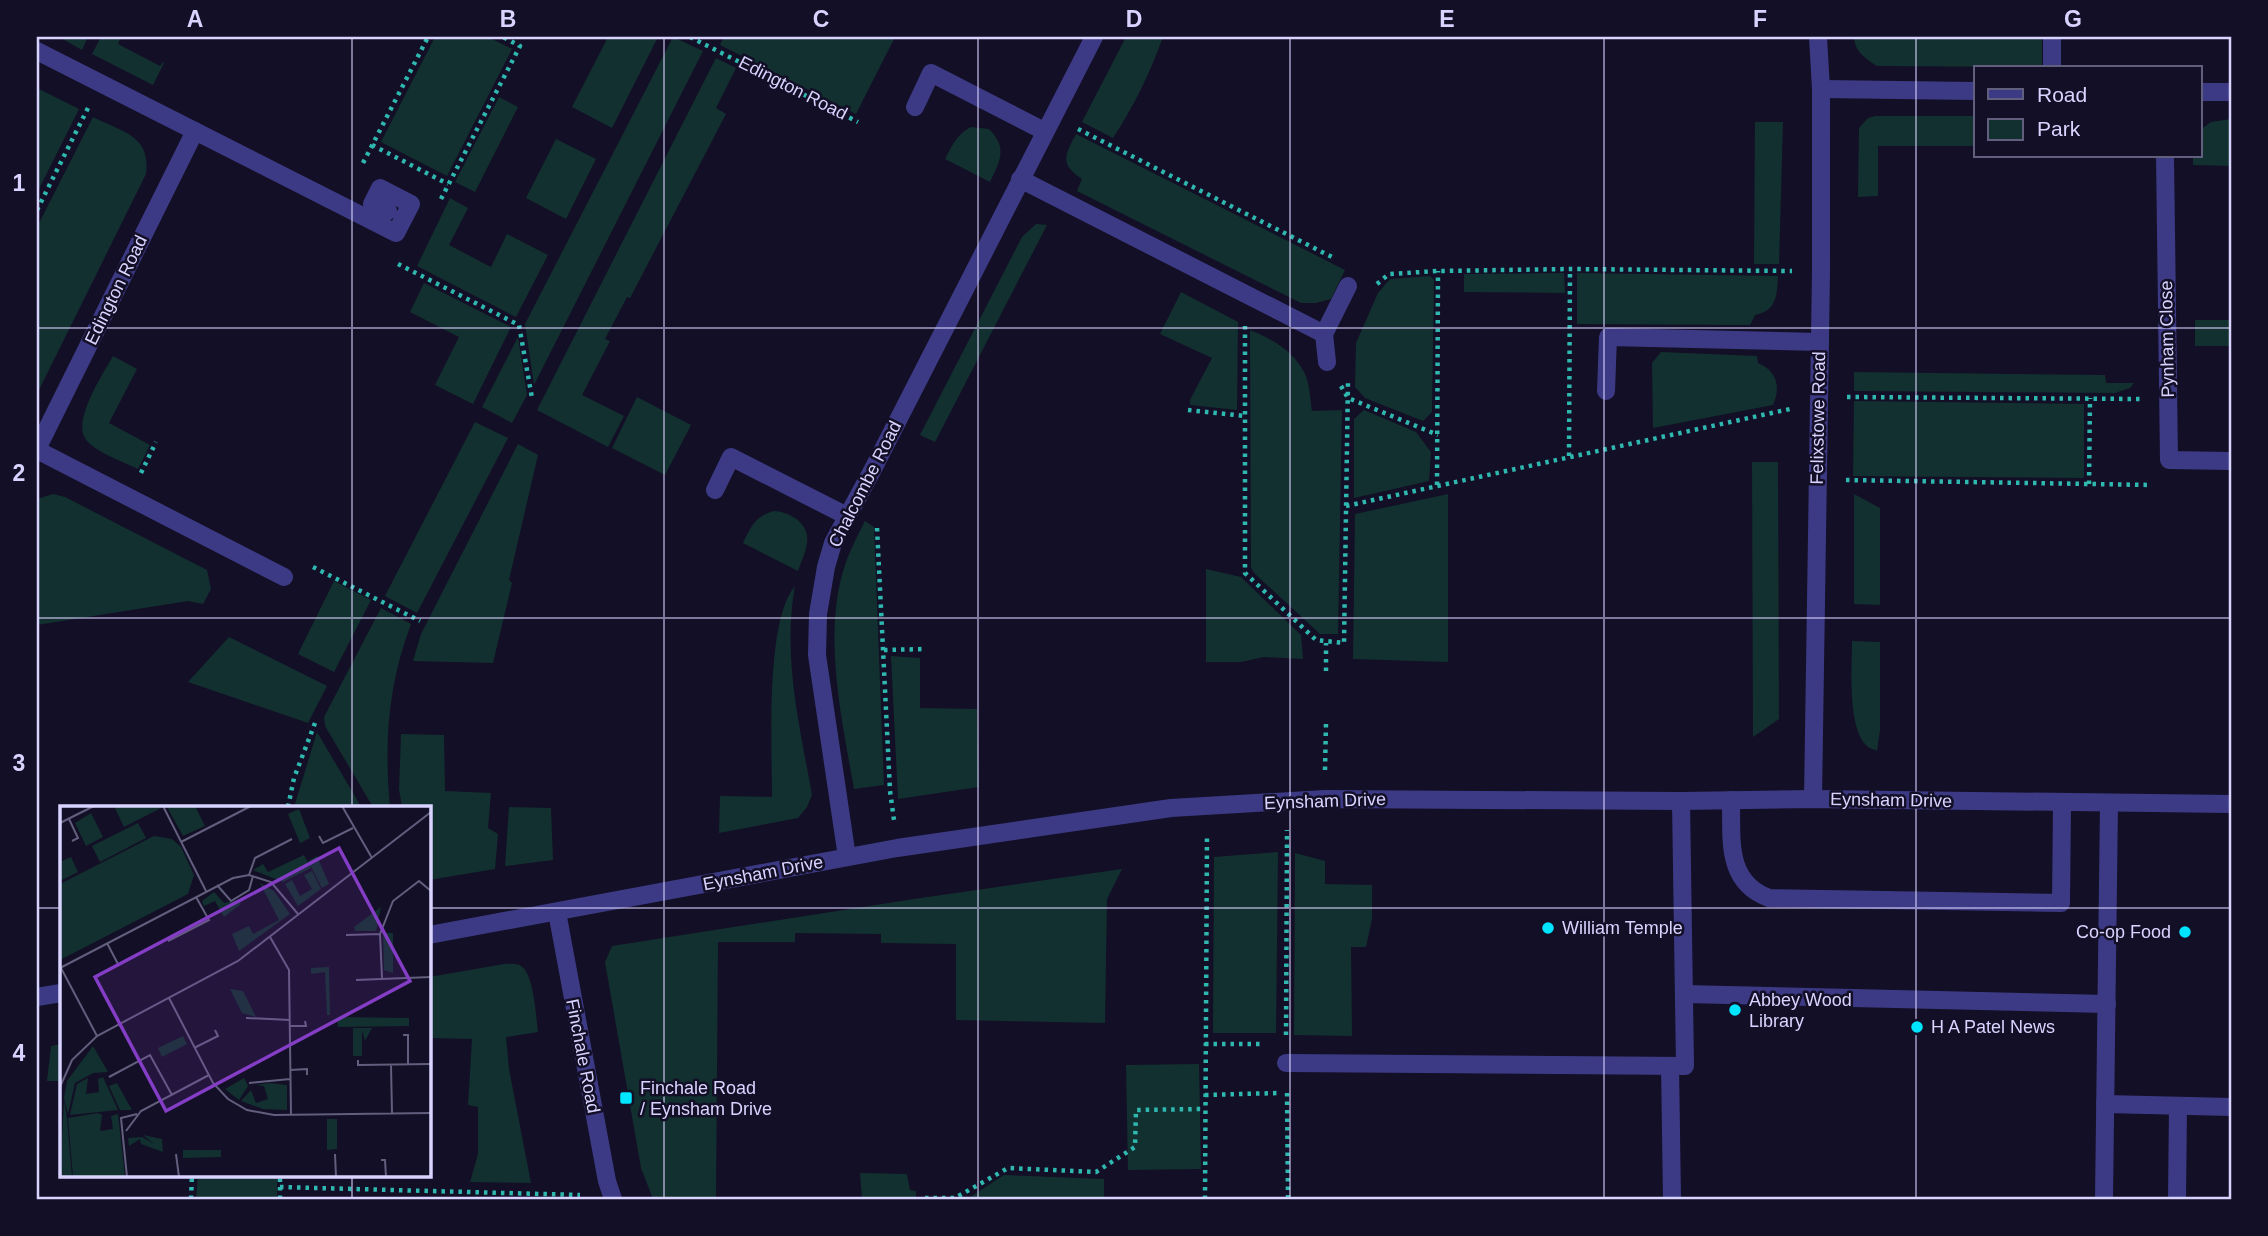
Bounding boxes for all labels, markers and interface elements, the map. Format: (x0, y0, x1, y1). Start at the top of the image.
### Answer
text: A (187, 6, 203, 32)
text: B (500, 6, 516, 32)
text: C (813, 6, 829, 32)
text: D (1126, 6, 1142, 32)
text: E (1439, 6, 1455, 32)
text: F (1753, 6, 1767, 32)
text: G (2064, 6, 2082, 32)
street label: Edington Road (735, 52, 851, 124)
legend (1974, 66, 2202, 158)
text: Road (2037, 83, 2087, 106)
text: Park (2037, 117, 2081, 140)
text: 1 (13, 170, 26, 196)
street label: Edington Road (81, 232, 151, 348)
street label: Pynham Close (2156, 280, 2178, 398)
street label: Felixstowe Road (1807, 351, 1829, 485)
street label: Chalcombe Road (825, 418, 905, 550)
text: 2 (13, 460, 25, 486)
text: 3 (13, 750, 25, 776)
street label: Eynsham Drive (1264, 789, 1386, 813)
street label: Eynsham Drive (1830, 789, 1952, 811)
inset map (60, 806, 430, 1176)
street label: Eynsham Drive (701, 852, 825, 894)
place label: William Temple (1562, 918, 1683, 938)
marker: William Temple (1540, 920, 1556, 936)
place label: Co-op Food (2076, 922, 2171, 942)
marker: Co-op Food (2177, 924, 2193, 940)
place label: Abbey Wood Library (1749, 990, 1852, 1031)
street label: Finchale Road (562, 997, 604, 1115)
marker: Abbey Wood Library (1727, 1002, 1743, 1018)
place label: H A Patel News (1931, 1017, 2055, 1037)
marker: H A Patel News (1909, 1019, 1925, 1035)
text: 4 (13, 1040, 26, 1066)
place label: Finchale Road / Eynsham Drive (640, 1078, 772, 1119)
marker: Finchale Road / Eynsham Drive (618, 1090, 634, 1106)

